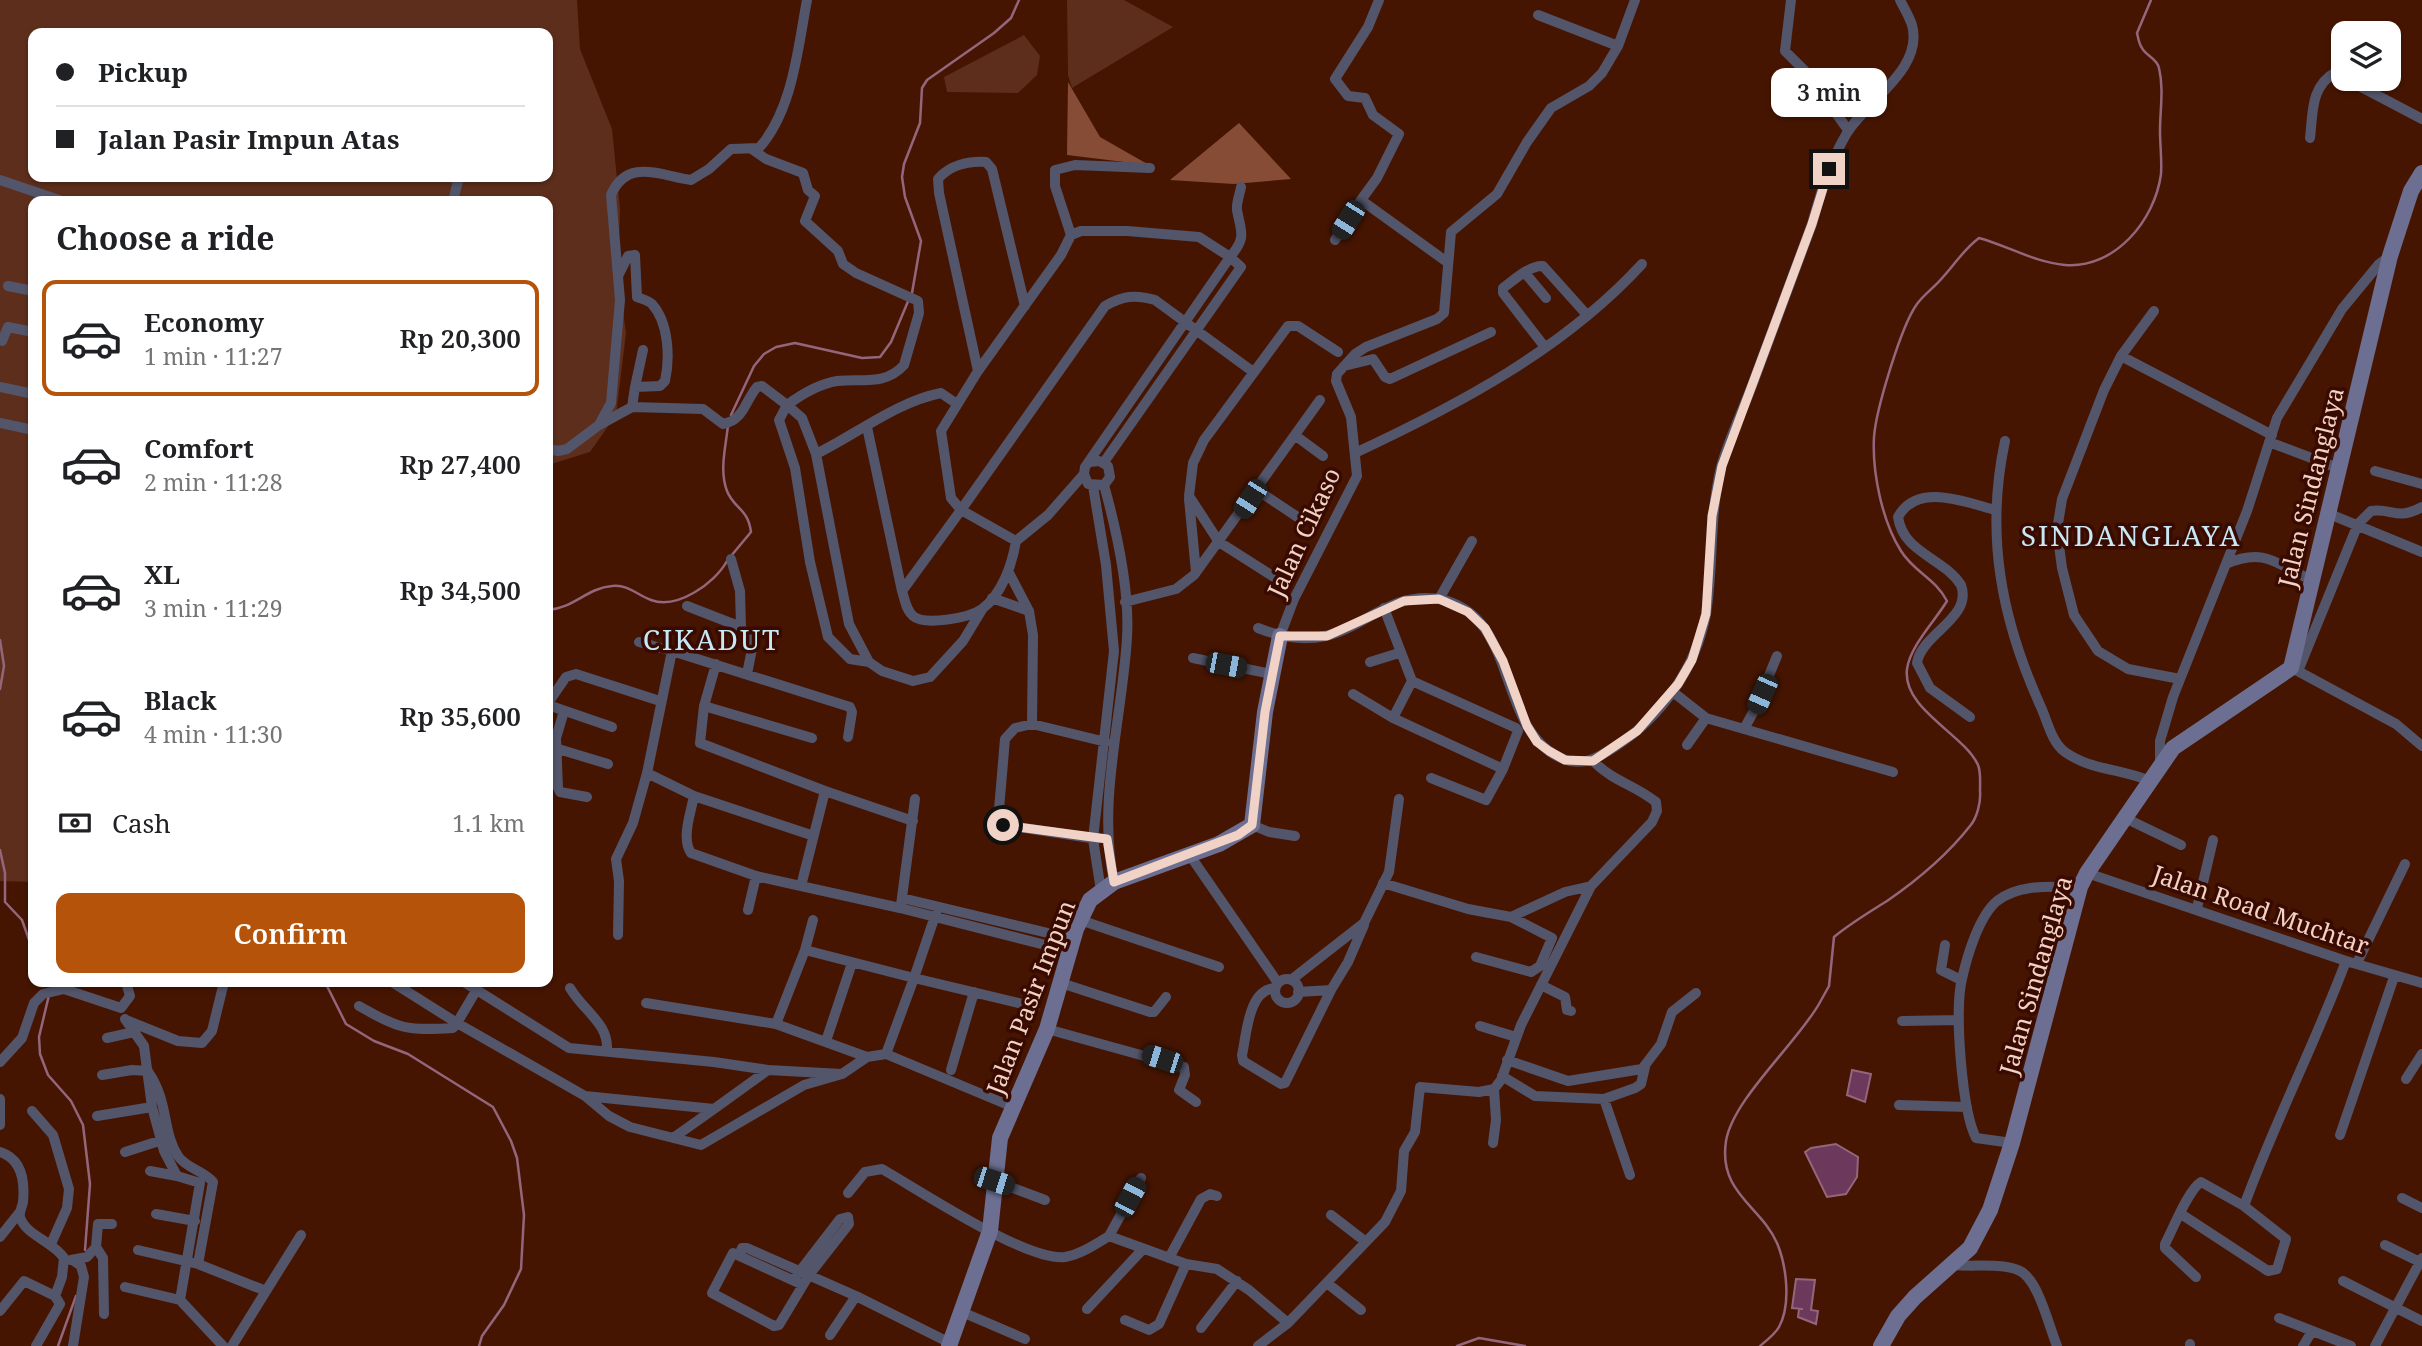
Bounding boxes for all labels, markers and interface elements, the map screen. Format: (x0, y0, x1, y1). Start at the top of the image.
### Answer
map controls (2331, 21, 2401, 91)
button: layers (2331, 21, 2401, 91)
text: Pickup (98, 54, 188, 90)
callout: 3 min (1771, 68, 1887, 116)
text: 3 min (1797, 76, 1861, 108)
text: Jalan Pasir Impun Atas (98, 121, 399, 157)
route end (1813, 153, 1845, 185)
car (1328, 197, 1369, 243)
text: Choose a ride (56, 216, 275, 259)
text: Economy (144, 304, 264, 340)
icon: car (60, 307, 123, 370)
text: Rp 20,300 (399, 320, 521, 356)
text: 1 min · 11:27 (144, 340, 282, 372)
street label: Jalan Sindanglaya (2269, 383, 2351, 591)
text: Comfort (144, 430, 254, 466)
icon: car (60, 433, 123, 496)
text: Rp 27,400 (399, 446, 521, 482)
street label: Jalan Cikaso (1258, 462, 1347, 603)
text: 2 min · 11:28 (144, 466, 282, 498)
car (1230, 476, 1271, 522)
district label: SINDANGLAYA (2021, 516, 2241, 554)
text: XL (144, 556, 180, 592)
icon: car (60, 559, 123, 622)
text: Rp 34,500 (399, 572, 521, 608)
text: 3 min · 11:29 (144, 592, 282, 624)
district label: CIKADUT (643, 620, 781, 658)
car (1204, 651, 1249, 679)
car (1744, 671, 1781, 717)
text: Black (144, 682, 217, 718)
icon: car (60, 685, 123, 748)
text: Rp 35,600 (399, 698, 521, 734)
text: 4 min · 11:30 (144, 718, 282, 750)
icon: cash (56, 804, 94, 842)
text: Cash (112, 805, 171, 841)
text: 1.1 km (452, 807, 525, 839)
route start (987, 809, 1019, 841)
street label: Jalan Road Muchtar (2147, 856, 2374, 962)
street label: Jalan Sindanglaya (1991, 872, 2079, 1079)
button: Confirm (56, 893, 525, 973)
street label: Jalan Pasir Impun (977, 895, 1082, 1100)
car (1139, 1043, 1186, 1075)
car (971, 1165, 1018, 1197)
car (1111, 1174, 1150, 1220)

